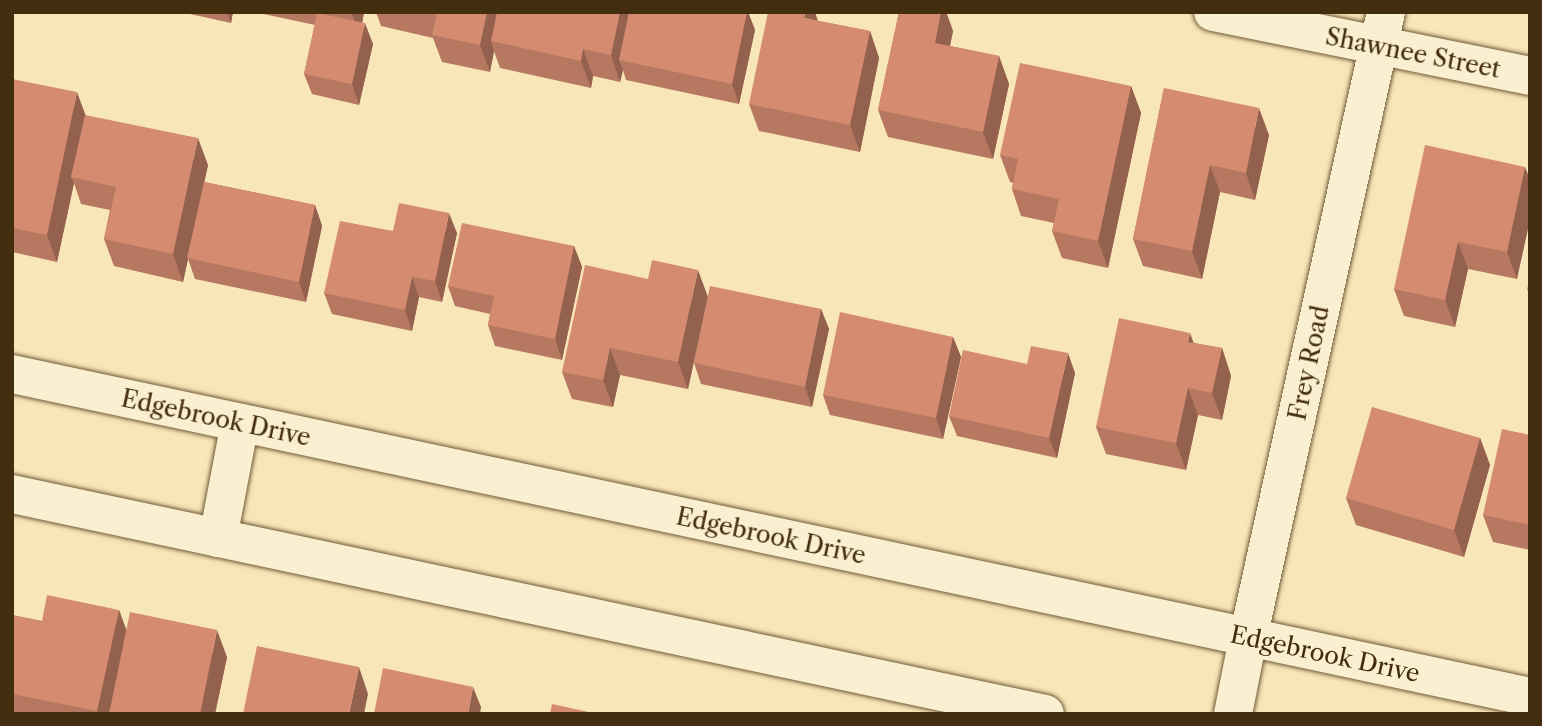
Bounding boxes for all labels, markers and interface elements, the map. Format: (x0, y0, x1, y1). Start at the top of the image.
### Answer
street label: Shawnee Street (1323, 22, 1503, 84)
street label: Frey Road (1283, 303, 1335, 423)
street label: Edgebrook Drive (118, 384, 314, 452)
street label: Edgebrook Drive (673, 502, 869, 570)
street label: Edgebrook Drive (1227, 620, 1423, 688)

